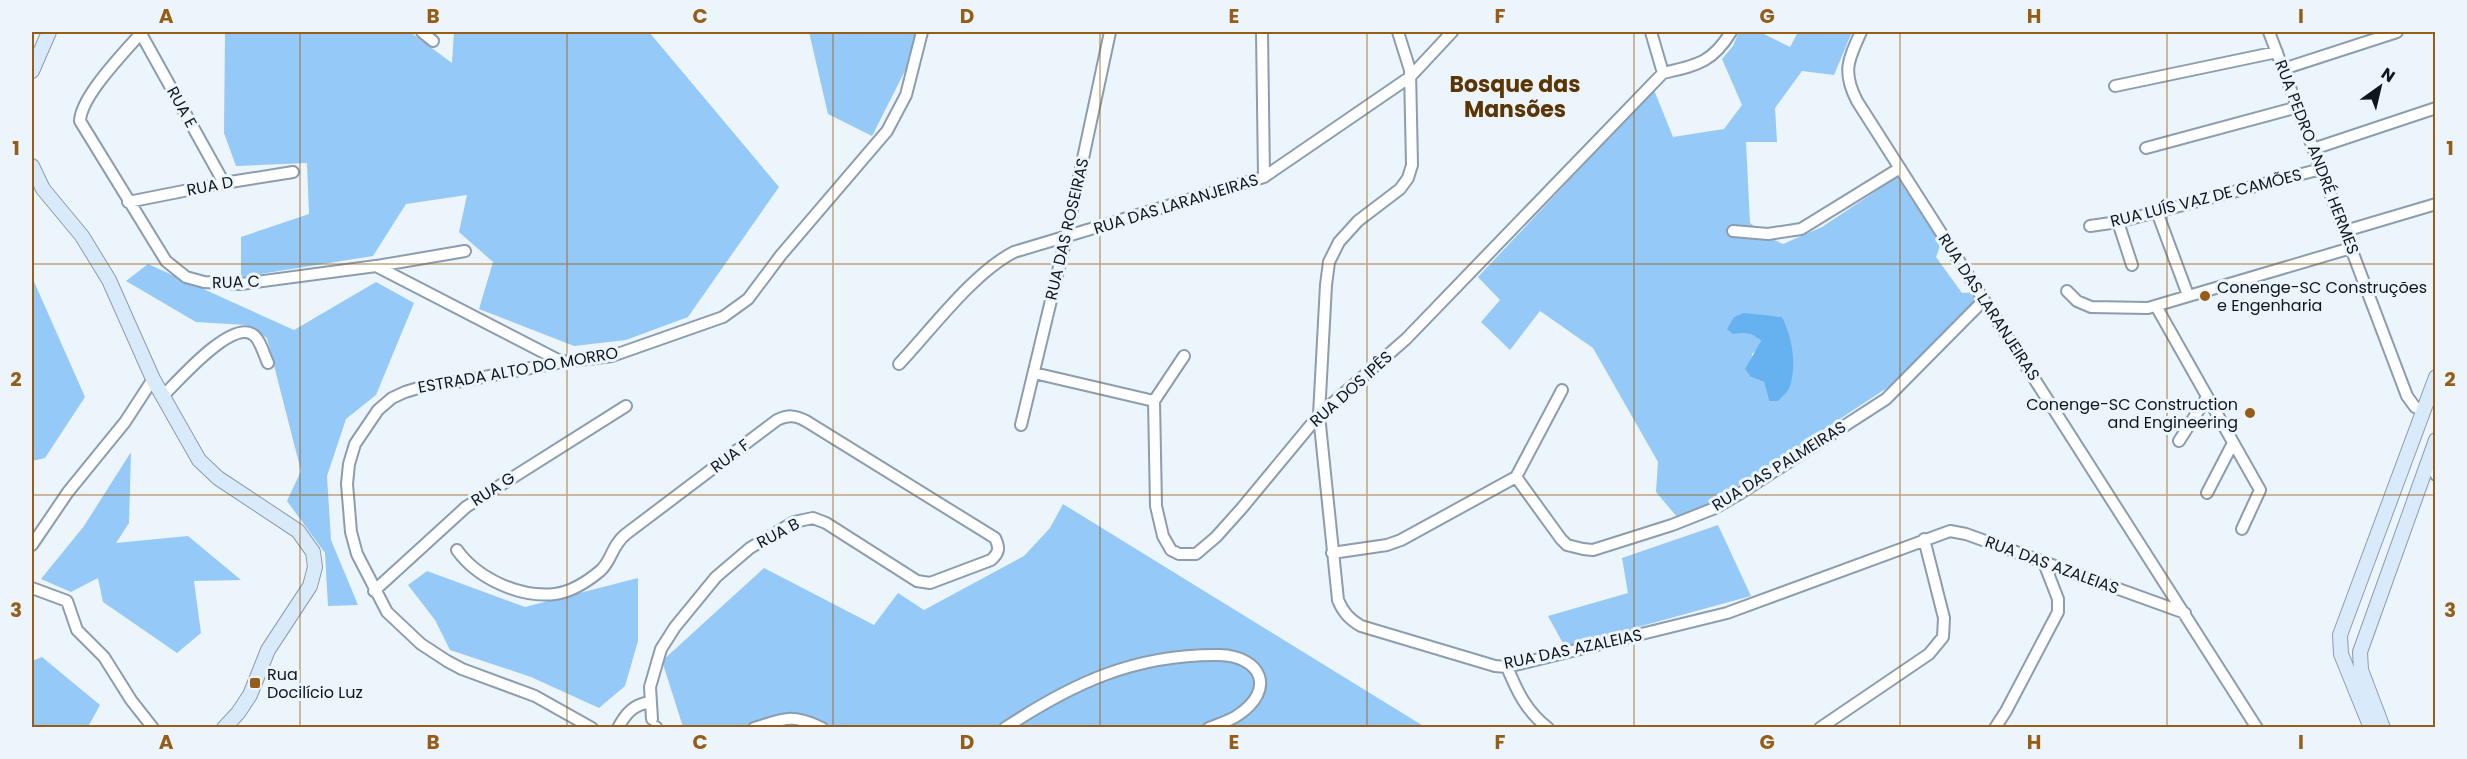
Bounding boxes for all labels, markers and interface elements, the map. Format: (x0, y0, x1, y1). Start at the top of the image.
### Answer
text: A (159, 2, 174, 30)
text: B (426, 2, 440, 30)
text: C (692, 2, 708, 30)
text: D (960, 2, 974, 30)
text: E (1229, 2, 1239, 30)
text: F (1495, 2, 1506, 30)
text: G (1759, 2, 1775, 30)
text: H (2027, 2, 2041, 30)
text: I (2298, 2, 2304, 30)
street label: RUA PEDRO ANDRÉ HERMES (2269, 56, 2365, 258)
north arrow (2350, 57, 2410, 117)
text: N (2377, 62, 2400, 88)
district label: Bosque das Mansões (1450, 69, 1580, 125)
street label: RUA E (161, 82, 203, 132)
text: 1 (12, 134, 20, 162)
text: 1 (2446, 134, 2454, 162)
street label: RUA DAS ROSEIRAS (1039, 156, 1095, 302)
street label: RUA LUÍS VAZ DE CAMÕES (2108, 163, 2304, 233)
street label: RUA DAS LARANJEIRAS (1091, 168, 1261, 240)
street label: RUA D (185, 170, 235, 202)
street label: RUA DAS LARANJEIRAS (1933, 229, 2045, 385)
street label: RUA C (212, 270, 260, 294)
place label: Conenge-SC Construções e Engenharia (2217, 276, 2427, 317)
marker: Conenge-SC Construções e Engenharia (2198, 289, 2212, 303)
street label: ESTRADA ALTO DO MORRO (416, 341, 620, 399)
street label: RUA DOS IPÊS (1305, 346, 1397, 432)
text: 2 (10, 365, 22, 393)
text: 2 (2444, 365, 2456, 393)
place label: Conenge-SC Construction and Engineering (2026, 393, 2238, 434)
marker: Conenge-SC Construction and Engineering (2243, 406, 2257, 420)
street label: RUA DAS PALMEIRAS (1708, 415, 1850, 517)
street label: RUA F (706, 434, 754, 478)
street label: RUA G (467, 466, 519, 512)
street label: RUA B (753, 512, 804, 554)
street label: RUA DAS AZALEIAS (1982, 530, 2122, 600)
text: 3 (10, 596, 22, 624)
text: 3 (2444, 596, 2456, 624)
street label: RUA DAS AZALEIAS (1502, 623, 1644, 675)
place label: Rua Docilício Luz (267, 663, 363, 704)
marker: Rua Docilício Luz (248, 676, 262, 690)
text: A (159, 728, 174, 756)
text: B (426, 728, 440, 756)
text: C (692, 728, 708, 756)
text: D (960, 728, 974, 756)
text: E (1229, 728, 1239, 756)
text: F (1495, 728, 1506, 756)
text: G (1759, 728, 1775, 756)
text: H (2027, 728, 2041, 756)
text: I (2298, 728, 2304, 756)

